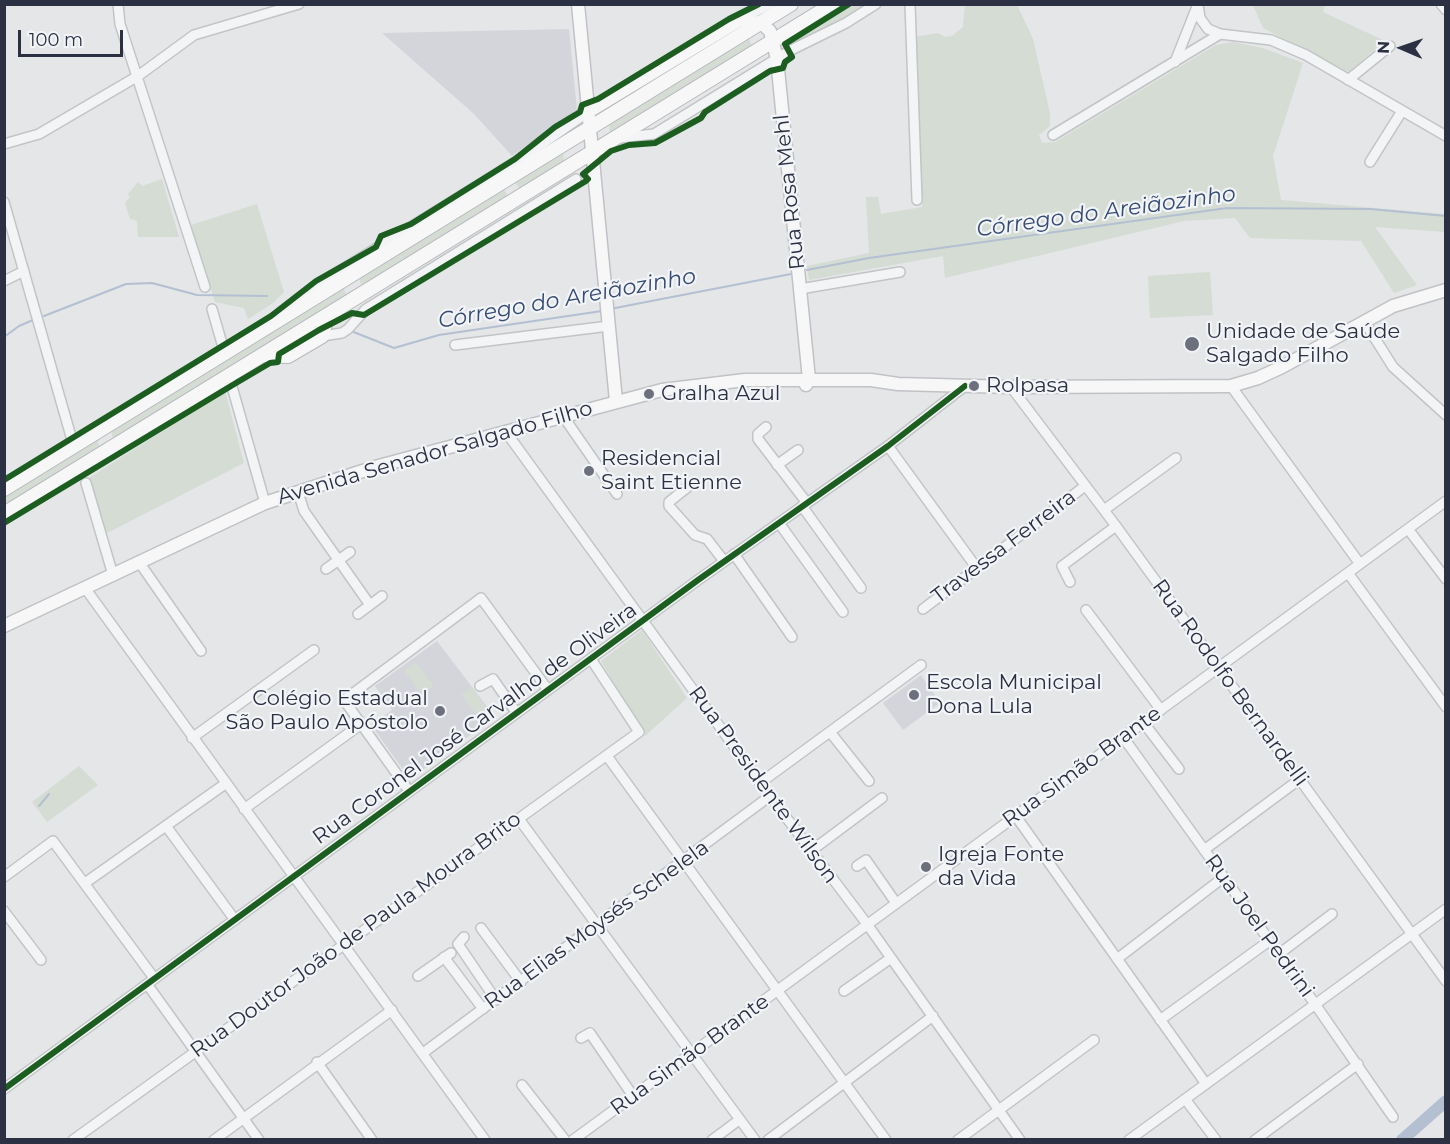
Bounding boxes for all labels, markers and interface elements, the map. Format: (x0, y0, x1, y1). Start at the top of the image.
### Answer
scale bar (21, 18, 126, 56)
north arrow (1372, 18, 1432, 78)
text: 100 m (29, 29, 83, 51)
text: N (1374, 41, 1393, 54)
street label: Rua Rosa Mehl (769, 113, 811, 271)
water label: Córrego do Areiãozinho (975, 181, 1237, 243)
water label: Córrego do Areiãozinho (436, 263, 698, 335)
place label: Unidade de Saúde Salgado Filho (1206, 319, 1400, 369)
marker: Unidade de Saúde Salgado Filho (1183, 335, 1201, 353)
place label: Rolpasa (986, 373, 1069, 399)
marker: Rolpasa (967, 379, 981, 393)
place label: Gralha Azul (661, 381, 780, 407)
marker: Gralha Azul (642, 387, 656, 401)
street label: Avenida Senador Salgado Filho (275, 396, 595, 510)
place label: Residencial Saint Etienne (601, 446, 742, 496)
marker: Residencial Saint Etienne (582, 464, 596, 478)
street label: Travessa Ferreira (927, 485, 1081, 609)
street label: Rua Rodolfo Bernardelli (1146, 575, 1314, 791)
street label: Rua Coronel José Carvalho de Oliveira (308, 598, 642, 850)
place label: Escola Municipal Dona Lula (926, 670, 1102, 720)
street label: Rua Presidente Wilson (683, 681, 843, 889)
place label: Colégio Estadual São Paulo Apóstolo (226, 686, 428, 736)
marker: Escola Municipal Dona Lula (907, 688, 921, 702)
street label: Rua Simão Brante (998, 701, 1166, 833)
marker: Colégio Estadual São Paulo Apóstolo (433, 704, 447, 718)
street label: Rua Doutor João de Paula Moura Brito (186, 806, 526, 1064)
street label: Rua Elias Moysés Schelela (480, 835, 714, 1015)
place label: Igreja Fonte da Vida (938, 842, 1064, 892)
street label: Rua Joel Pedrini (1199, 850, 1319, 1002)
marker: Igreja Fonte da Vida (919, 860, 933, 874)
street label: Rua Simão Brante (606, 989, 774, 1121)

